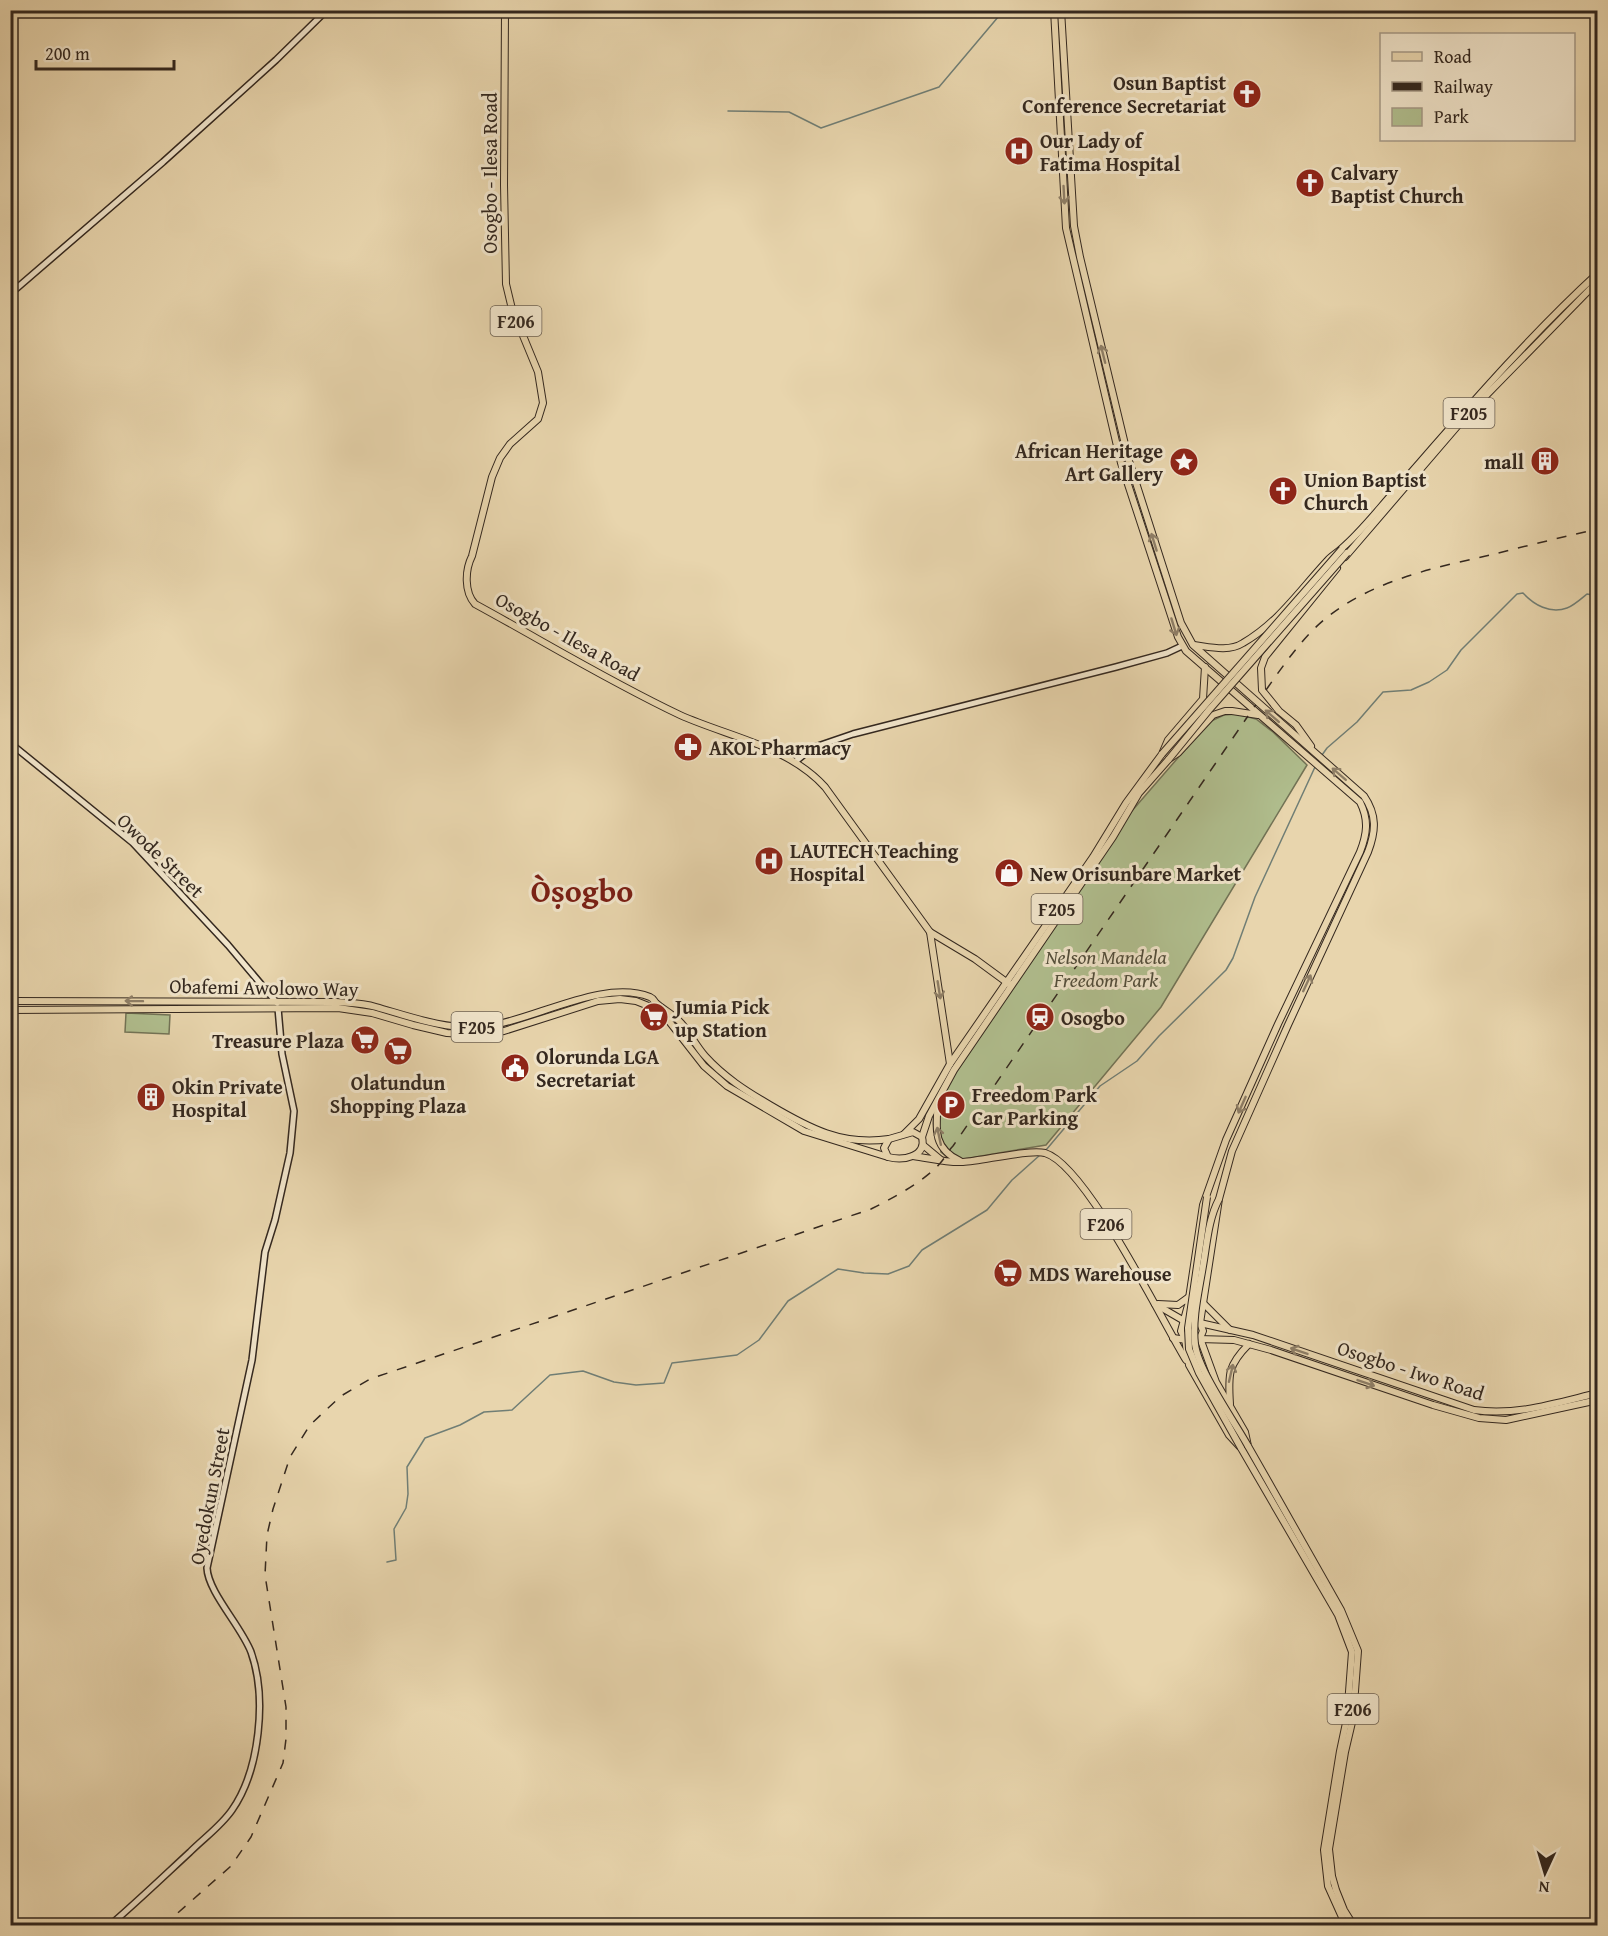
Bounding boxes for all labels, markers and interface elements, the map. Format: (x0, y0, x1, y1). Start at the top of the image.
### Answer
scale bar (36, 33, 174, 71)
legend (1380, 33, 1575, 141)
text: 200 m (45, 40, 90, 67)
text: Road (1434, 43, 1472, 70)
place label: Osun Baptist Conference Secretariat (1022, 68, 1226, 120)
text: Railway (1434, 73, 1493, 100)
church icon: Osun Baptist Conference Secretariat (1231, 78, 1263, 110)
street label: Osogbo - Ilesa Road (475, 92, 504, 254)
text: Park (1434, 103, 1470, 130)
place label: Our Lady of Fatima Hospital (1040, 126, 1180, 178)
hospital icon: Our Lady of Fatima Hospital (1003, 135, 1035, 167)
place label: Calvary Baptist Church (1331, 158, 1464, 210)
church icon: Calvary Baptist Church (1294, 167, 1326, 199)
one-way arrow (1059, 184, 1070, 204)
road number: F206 (490, 306, 542, 336)
one-way arrow (1097, 345, 1108, 364)
road number: F205 (1444, 398, 1494, 428)
place label: African Heritage Art Gallery (1015, 436, 1164, 488)
building icon: mall (1529, 445, 1561, 477)
place icon: African Heritage Art Gallery (1168, 446, 1200, 478)
place label: mall (1484, 447, 1524, 476)
place label: Union Baptist Church (1304, 465, 1427, 517)
church icon: Union Baptist Church (1267, 475, 1299, 507)
one-way arrow (1148, 533, 1159, 552)
street label: Osogbo - Ilesa Road (490, 584, 646, 688)
one-way arrow (1169, 617, 1180, 636)
one-way arrow (1265, 709, 1280, 723)
pharmacy icon: AKOL Pharmacy (672, 731, 704, 763)
place label: AKOL Pharmacy (709, 733, 852, 762)
one-way arrow (1332, 767, 1347, 781)
street label: Owode Street (111, 806, 211, 904)
place label: LAUTECH Teaching Hospital (790, 836, 959, 888)
hospital icon: LAUTECH Teaching Hospital (753, 845, 785, 877)
shop icon: New Orisunbare Market (993, 857, 1025, 889)
place label: New Orisunbare Market (1030, 859, 1242, 888)
district label: Òṣogbo (531, 867, 633, 914)
road number: F205 (1032, 894, 1082, 924)
park label: Nelson Mandela Freedom Park (1044, 942, 1167, 994)
street label: Obafemi Awolowo Way (169, 971, 359, 1003)
one-way arrow (1301, 975, 1313, 993)
one-way arrow (934, 979, 945, 999)
place label: Jumia Pick up Station (672, 992, 770, 1044)
one-way arrow (125, 995, 145, 1006)
supermarket icon: Jumia Pick up Station (638, 1001, 670, 1033)
station icon: Osogbo (1024, 1001, 1056, 1033)
place label: Osogbo (1061, 1003, 1125, 1032)
road number: F205 (452, 1012, 502, 1042)
supermarket icon: Treasure Plaza (349, 1024, 381, 1056)
place label: Treasure Plaza (212, 1026, 345, 1055)
supermarket icon: Olatundun Shopping Plaza (382, 1035, 414, 1067)
place label: Olorunda LGA Secretariat (536, 1042, 660, 1094)
public building icon: Olorunda LGA Secretariat (499, 1052, 531, 1084)
place label: Olatundun Shopping Plaza (330, 1068, 467, 1120)
place label: Okin Private Hospital (172, 1072, 283, 1124)
place label: Freedom Park Car Parking (972, 1080, 1098, 1132)
building icon: Okin Private Hospital (135, 1081, 167, 1113)
parking icon: Freedom Park Car Parking (935, 1089, 967, 1121)
one-way arrow (1235, 1096, 1247, 1114)
one-way arrow (933, 1127, 944, 1146)
road number: F206 (1080, 1209, 1132, 1239)
supermarket icon: MDS Warehouse (992, 1257, 1024, 1289)
place label: MDS Warehouse (1029, 1259, 1172, 1288)
street label: Osogbo - Iwo Road (1334, 1333, 1489, 1408)
one-way arrow (1290, 1344, 1309, 1355)
one-way arrow (1226, 1363, 1237, 1383)
one-way arrow (1356, 1378, 1375, 1389)
street label: Oyedokun Street (181, 1425, 237, 1567)
road number: F206 (1328, 1694, 1378, 1724)
north arrow (1515, 1843, 1575, 1903)
text: N (1537, 1876, 1550, 1900)

